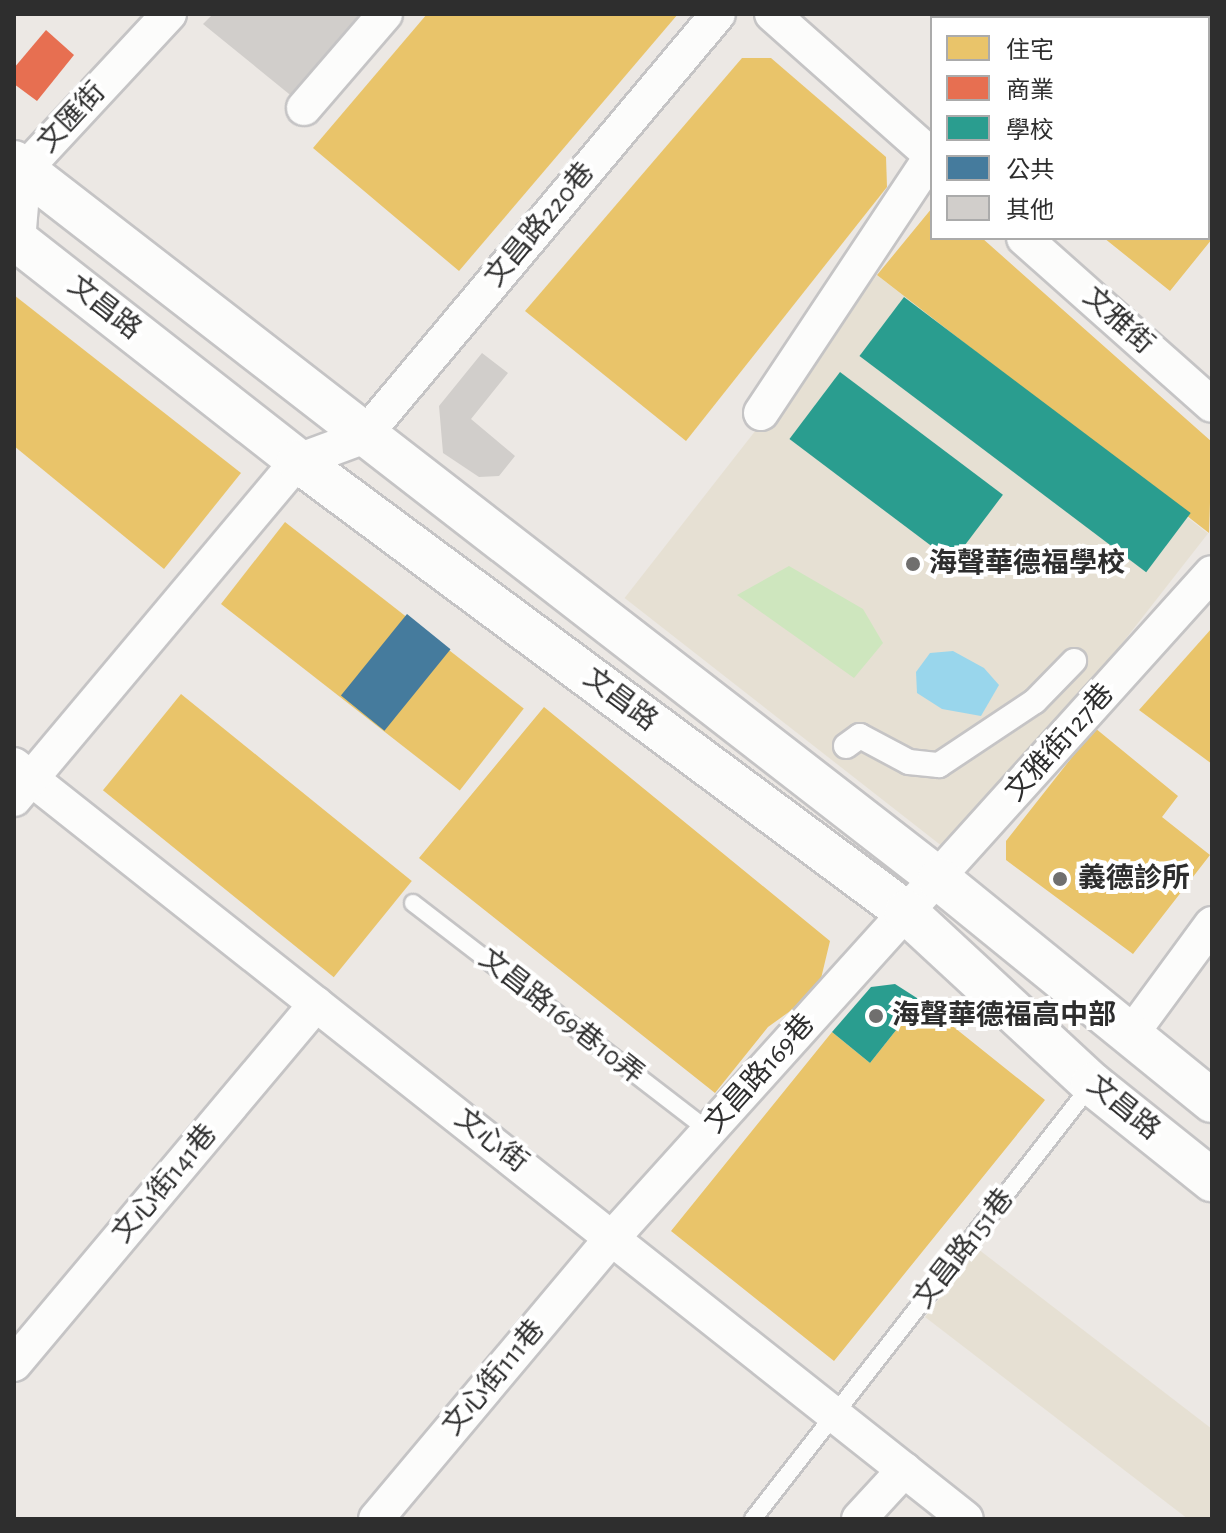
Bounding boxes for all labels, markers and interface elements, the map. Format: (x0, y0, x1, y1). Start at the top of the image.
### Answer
legend (930, 16, 1210, 240)
text: 住宅 (1006, 39, 1054, 63)
street label: 文匯街 (31, 76, 113, 160)
text: 商業 (1006, 79, 1054, 103)
text: 學校 (1006, 119, 1054, 143)
street label: 文昌路220巷 (478, 156, 602, 294)
text: 公共 (1006, 159, 1054, 183)
text: 其他 (1006, 199, 1054, 223)
street label: 文昌路 (61, 269, 147, 347)
street label: 文雅街 (1076, 280, 1160, 362)
place label: 海聲華德福學校 (929, 547, 1125, 581)
marker: 海聲華德福學校 (904, 555, 922, 573)
street label: 文昌路 (576, 661, 664, 739)
street label: 文雅街127巷 (999, 677, 1121, 809)
place label: 義德診所 (1078, 862, 1190, 896)
marker: 義德診所 (1049, 868, 1071, 890)
street label: 文昌路169巷10弄 (472, 942, 650, 1092)
place label: 海聲華德福高中部 (892, 999, 1116, 1033)
marker: 海聲華德福高中部 (867, 1007, 885, 1025)
street label: 文昌路169巷 (698, 1008, 822, 1140)
street label: 文昌路 (1080, 1069, 1166, 1147)
street label: 文心街 (448, 1102, 534, 1180)
street label: 文心街141巷 (106, 1118, 224, 1250)
street label: 文昌路151巷 (907, 1182, 1021, 1316)
street label: 文心街111巷 (436, 1313, 552, 1443)

